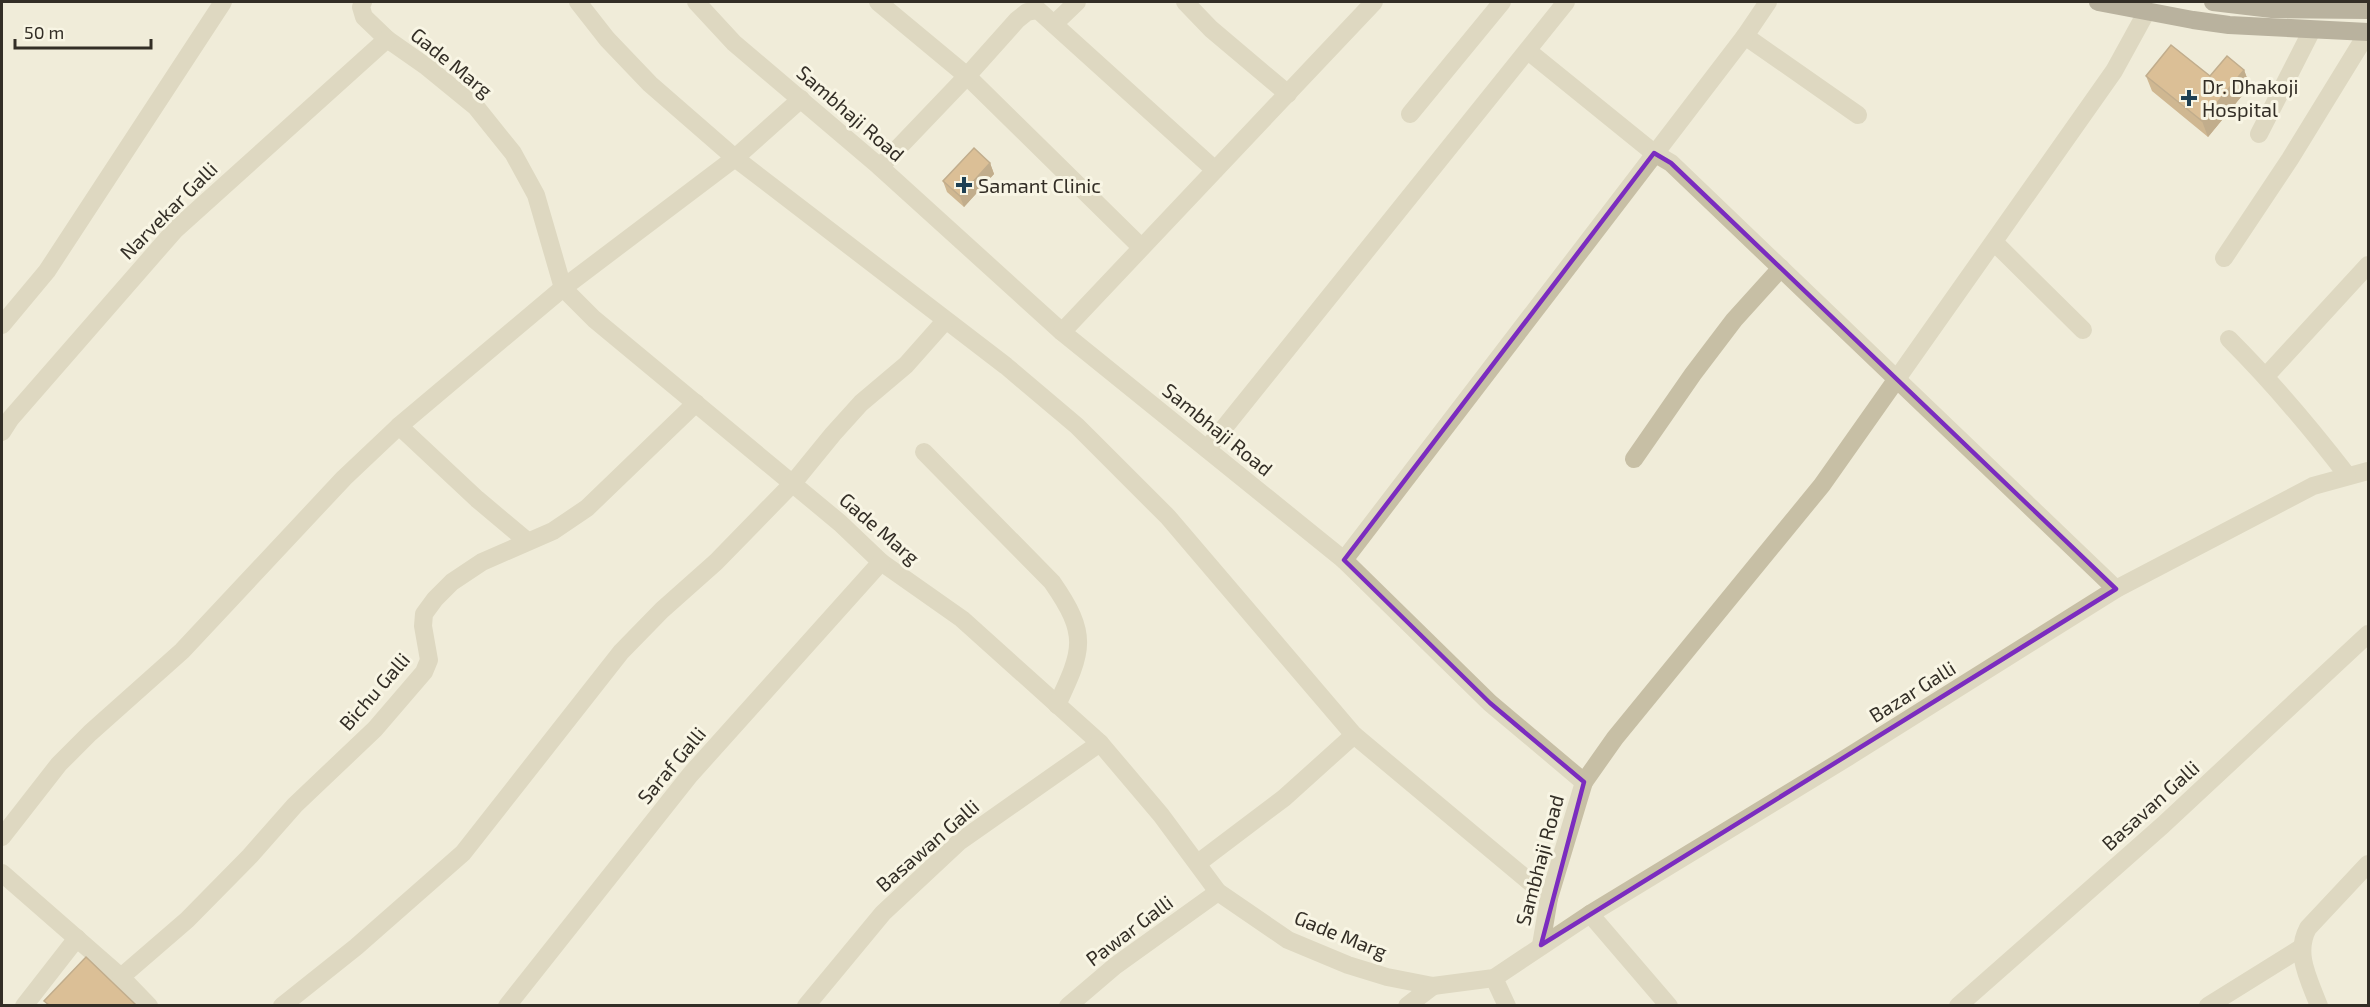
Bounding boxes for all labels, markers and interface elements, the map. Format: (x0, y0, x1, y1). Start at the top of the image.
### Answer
scale bar (15, 12, 152, 50)
text: 50 m (24, 21, 64, 43)
street label: Gade Marg (406, 22, 498, 102)
street label: Sambhaji Road (792, 60, 910, 166)
place label: Dr. Dhakoji Hospital (2202, 74, 2298, 121)
marker: Dr. Dhakoji Hospital (2180, 89, 2198, 107)
street label: Narvekar Galli (114, 156, 222, 264)
place label: Samant Clinic (978, 173, 1101, 197)
marker: Samant Clinic (955, 176, 973, 194)
street label: Sambhaji Road (1158, 377, 1278, 481)
street label: Gade Marg (835, 487, 925, 569)
street label: Bichu Galli (334, 647, 414, 735)
street label: Bazar Galli (1865, 655, 1959, 727)
street label: Saraf Galli (632, 722, 710, 808)
street label: Basavan Galli (2096, 755, 2204, 855)
street label: Sambhaji Road (1510, 792, 1568, 928)
street label: Basawan Galli (871, 794, 983, 896)
street label: Pawar Galli (1081, 890, 1177, 970)
street label: Gade Marg (1291, 905, 1391, 963)

